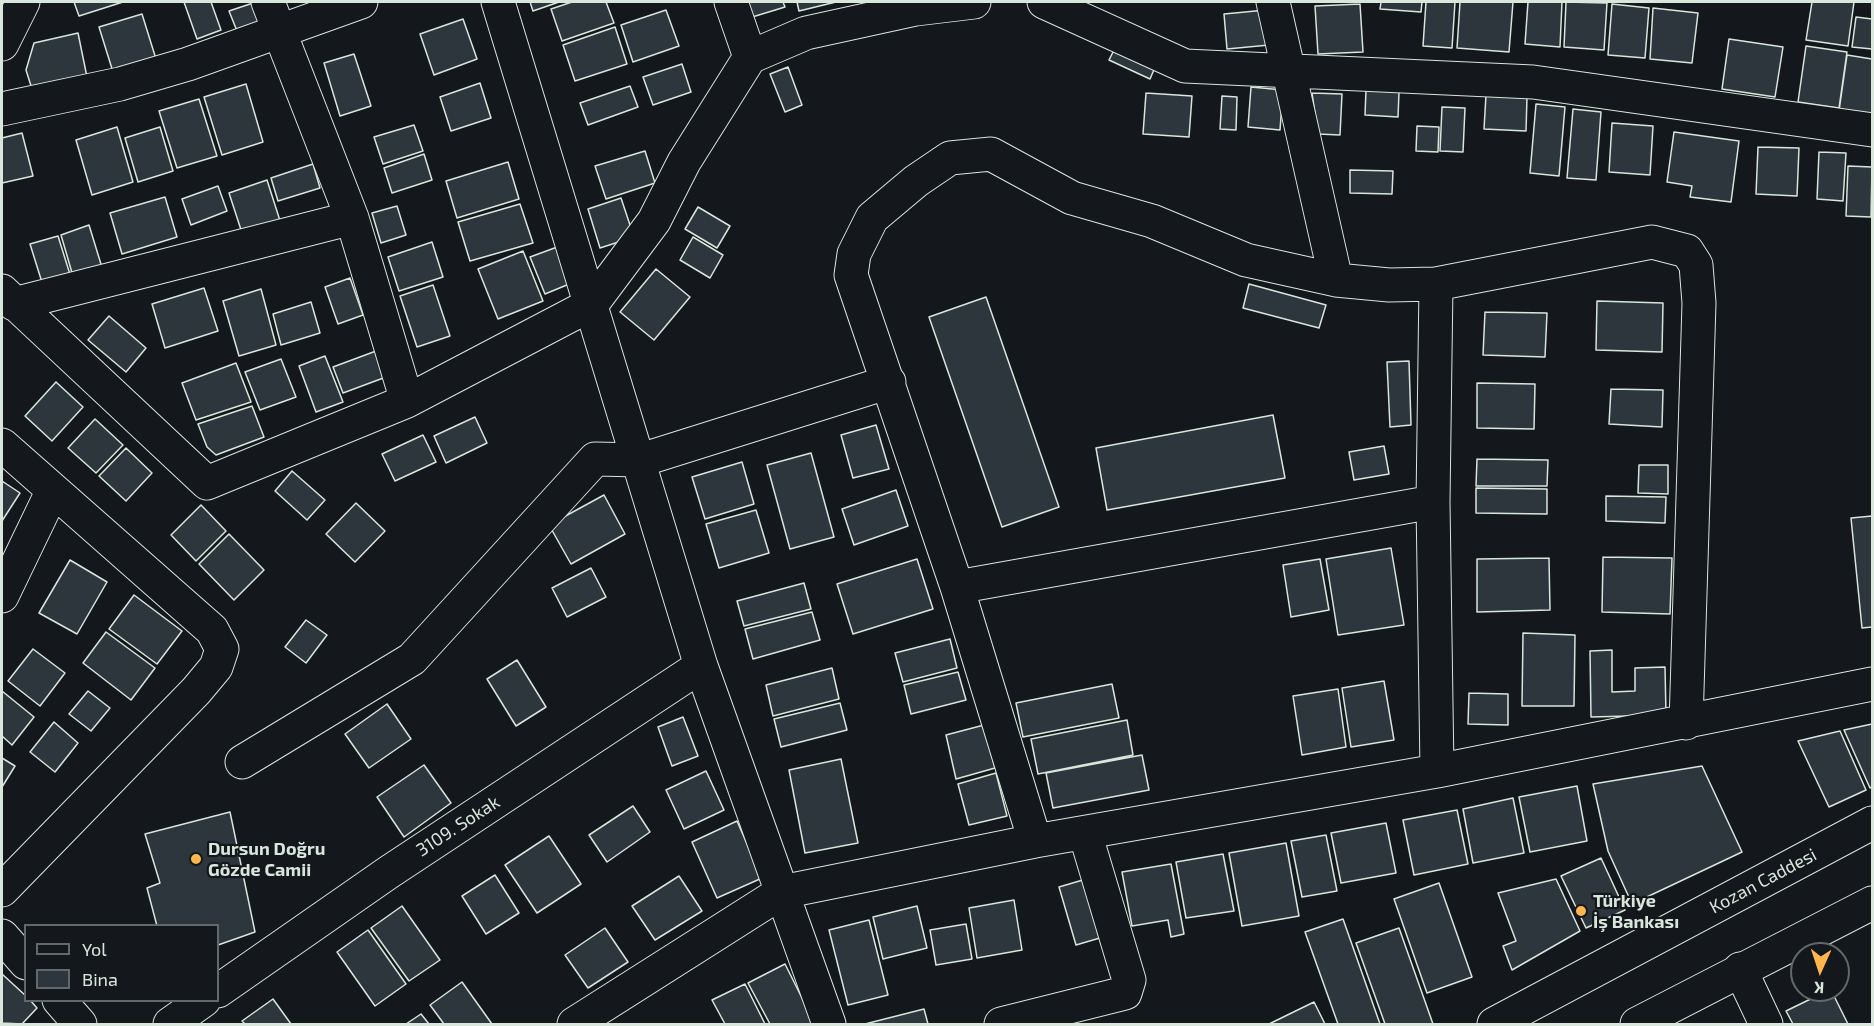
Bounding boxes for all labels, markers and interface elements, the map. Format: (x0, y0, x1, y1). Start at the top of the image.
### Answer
street label: 3109. Sokak (412, 791, 504, 861)
place label: Dursun Doğru Gözde Camii (208, 838, 325, 880)
street label: Kozan Caddesi (1706, 844, 1820, 918)
marker: Dursun Doğru Gözde Camii (189, 852, 203, 866)
place label: Türkiye İş Bankası (1593, 890, 1679, 932)
marker: Türkiye İş Bankası (1574, 904, 1588, 918)
legend (24, 924, 219, 1002)
text: Yol (82, 938, 107, 960)
north arrow (1790, 942, 1850, 1002)
text: Bina (82, 968, 118, 990)
text: K (1814, 979, 1825, 998)

